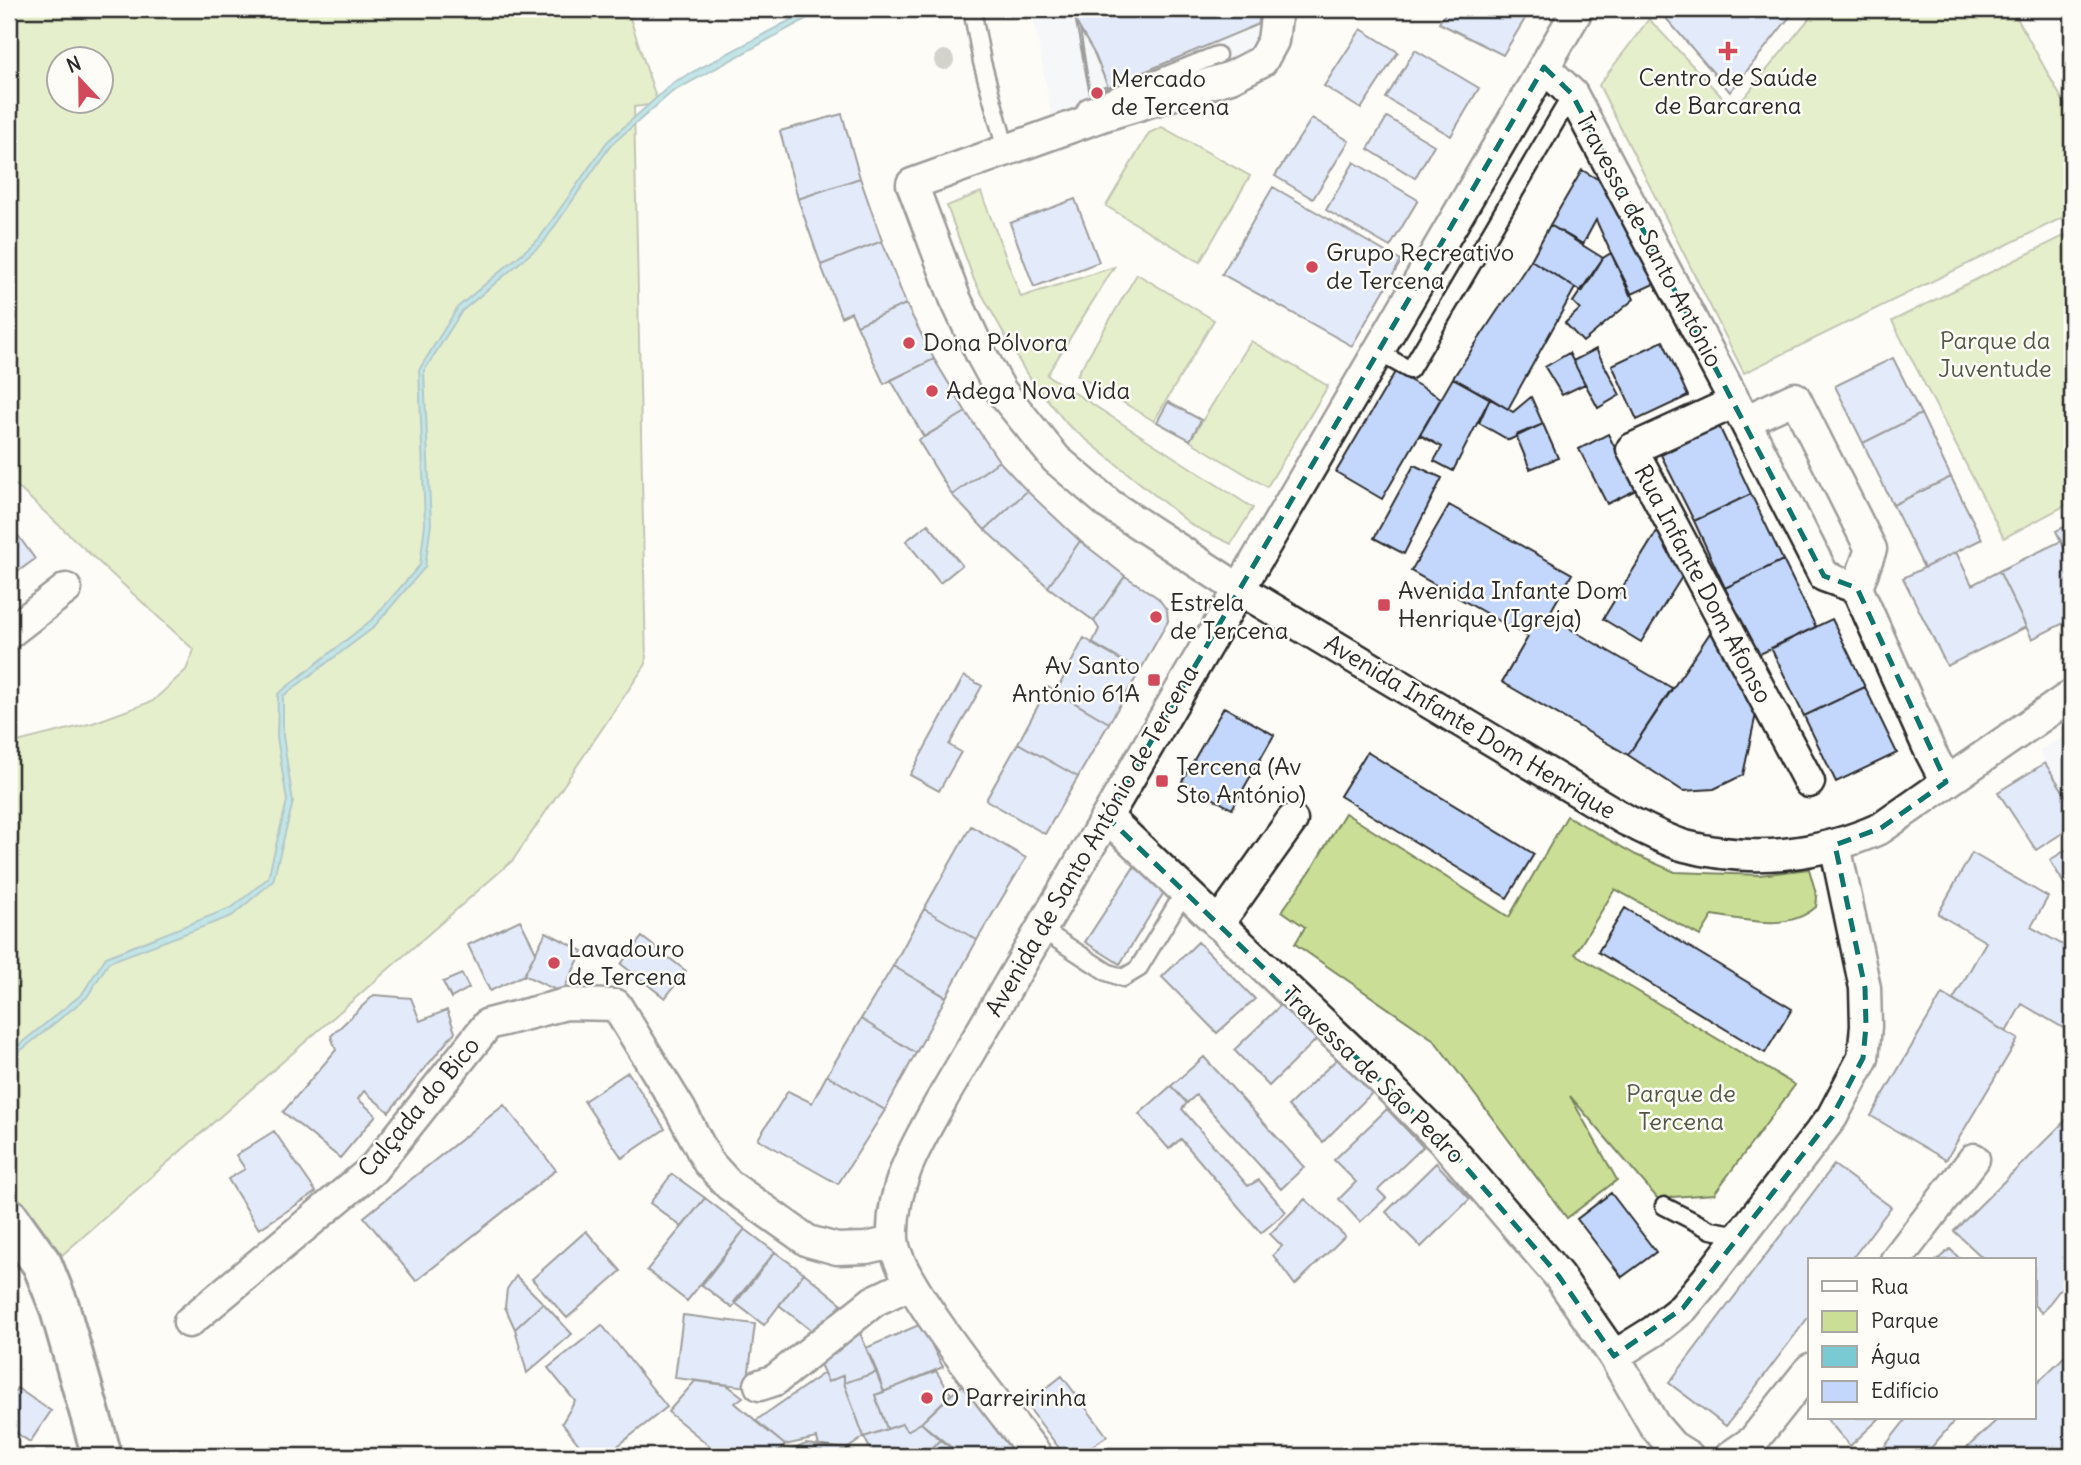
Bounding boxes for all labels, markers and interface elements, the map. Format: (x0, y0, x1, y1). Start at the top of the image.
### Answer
marker: Centro de Saúde de Barcarena (1718, 41, 1738, 61)
north arrow (46, 46, 116, 116)
text: N (63, 51, 84, 78)
place label: Centro de Saúde de Barcarena (1638, 62, 1818, 120)
place label: Mercado de Tercena (1111, 63, 1229, 121)
marker: Mercado de Tercena (1089, 85, 1105, 101)
street label: Travessa de Santo António (1570, 107, 1730, 372)
place label: Grupo Recreativo de Tercena (1326, 237, 1514, 295)
marker: Grupo Recreativo de Tercena (1304, 259, 1320, 275)
park label: Parque da Juventude (1938, 325, 2052, 383)
place label: Dona Pólvora (923, 327, 1068, 357)
marker: Dona Pólvora (901, 335, 917, 351)
place label: Adega Nova Vida (946, 375, 1130, 405)
marker: Adega Nova Vida (924, 383, 940, 399)
street label: Rua Infante Dom Afonso (1628, 459, 1780, 708)
place label: Avenida Infante Dom Henrique (Igreja) (1398, 575, 1628, 633)
place label: Estrela de Tercena (1170, 587, 1288, 645)
marker: Avenida Infante Dom Henrique (Igreja) (1376, 597, 1392, 613)
marker: Estrela de Tercena (1148, 609, 1164, 625)
street label: Avenida Infante Dom Henrique (1319, 627, 1622, 825)
place label: Av Santo António 61A (1012, 650, 1140, 708)
street label: Avenida de Santo António de Tercena (978, 659, 1204, 1022)
marker: Av Santo António 61A (1146, 672, 1162, 688)
place label: Tercena (Av Sto António) (1176, 751, 1306, 809)
marker: Tercena (Av Sto António) (1154, 773, 1170, 789)
place label: Lavadouro de Tercena (568, 933, 686, 991)
marker: Lavadouro de Tercena (546, 955, 562, 971)
street label: Travessa de São Pedro (1276, 979, 1471, 1169)
street label: Calçada do Bico (351, 1030, 486, 1183)
park label: Parque de Tercena (1626, 1078, 1736, 1136)
legend (1808, 1258, 2036, 1420)
text: Rua (1871, 1273, 1908, 1300)
text: Parque (1871, 1307, 1939, 1334)
text: Água (1871, 1343, 1920, 1370)
text: Edifício (1871, 1377, 1939, 1404)
place label: O Parreirinha (941, 1382, 1087, 1412)
marker: O Parreirinha (919, 1390, 935, 1406)

